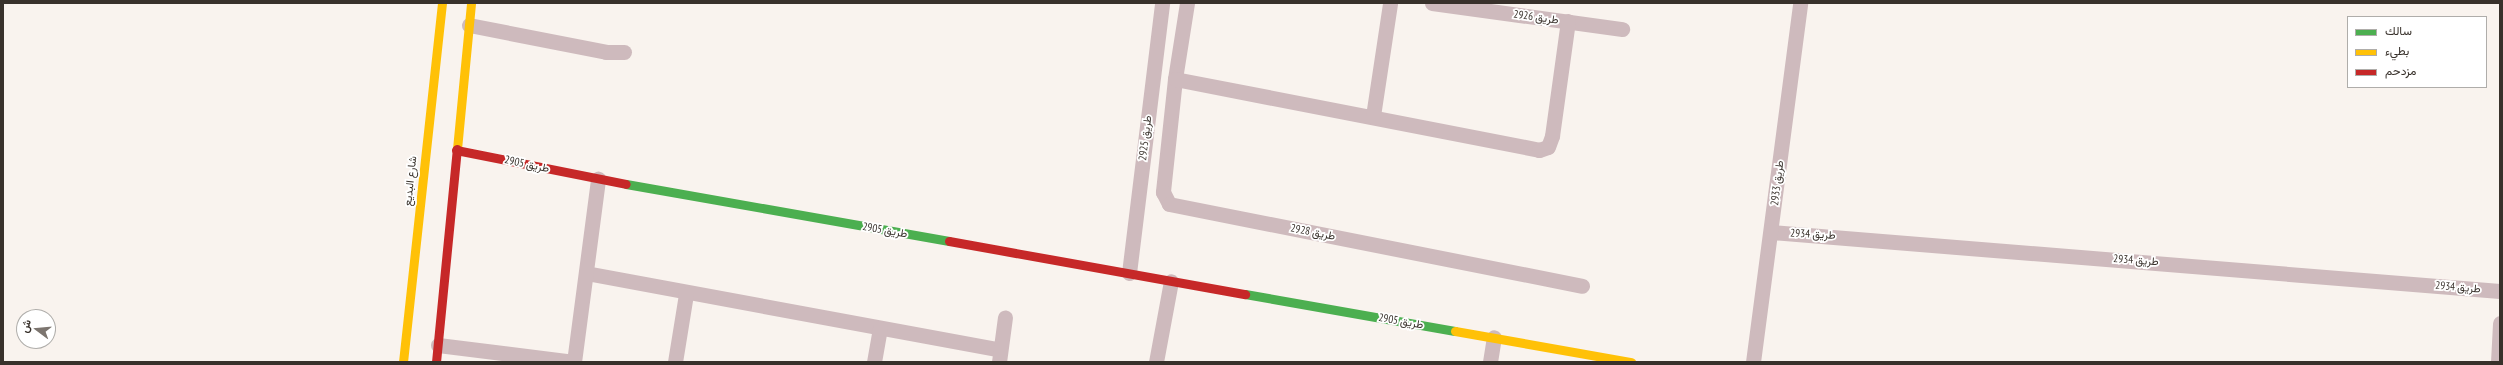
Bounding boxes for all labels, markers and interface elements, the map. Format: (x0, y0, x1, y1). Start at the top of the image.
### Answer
street label: طريق 2926 (1513, 7, 1559, 27)
legend (2347, 16, 2487, 88)
text: سالك (2385, 23, 2412, 38)
text: بطيء (2385, 43, 2409, 58)
text: مزدحم (2385, 63, 2416, 78)
street label: طريق 2925 (1136, 115, 1154, 161)
street label: طريق 2905 (503, 153, 551, 175)
street label: شارع البديع (401, 155, 419, 207)
street label: طريق 2933 (1768, 160, 1786, 206)
street label: طريق 2905 (861, 220, 909, 240)
street label: طريق 2928 (1289, 221, 1337, 243)
street label: طريق 2934 (1790, 226, 1836, 242)
street label: طريق 2934 (2113, 252, 2159, 268)
street label: طريق 2934 (2435, 278, 2481, 296)
north arrow (16, 309, 56, 349)
street label: طريق 2905 (1377, 311, 1425, 331)
text: ش (17, 318, 34, 334)

